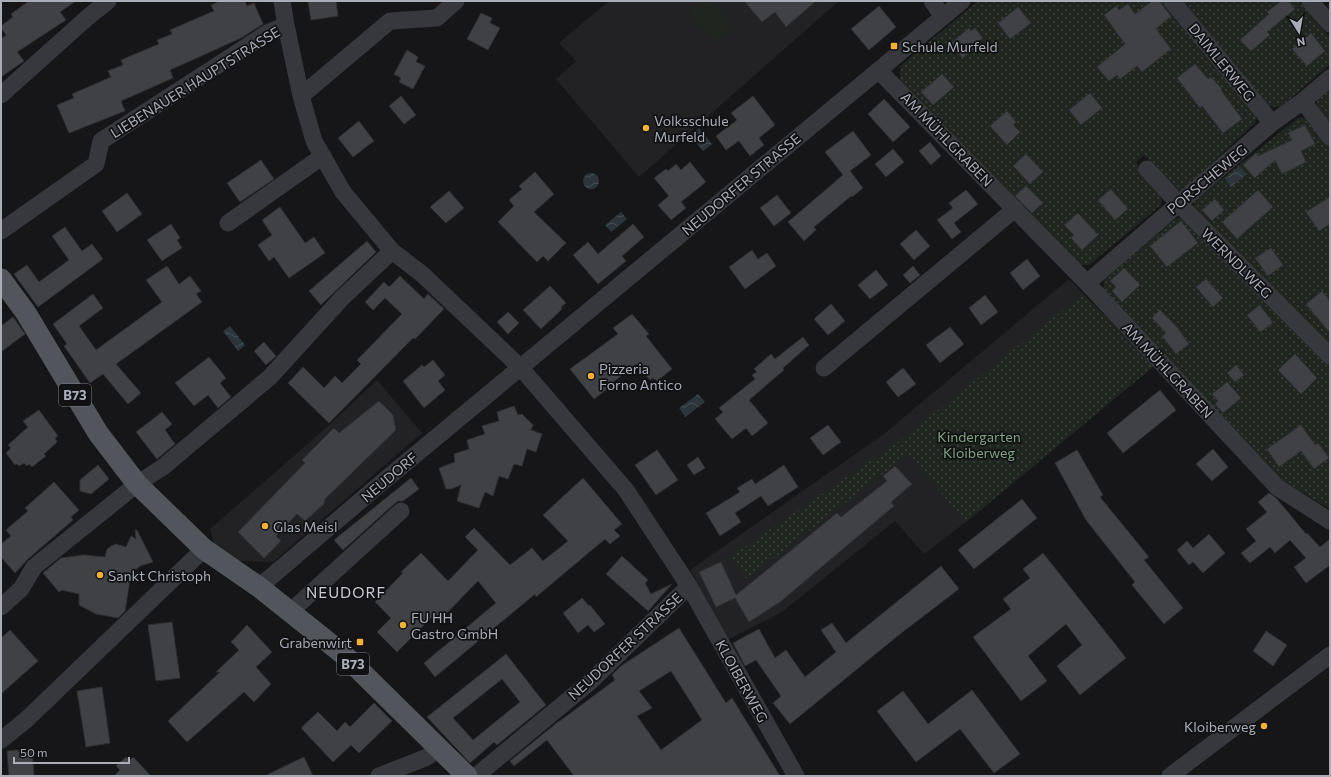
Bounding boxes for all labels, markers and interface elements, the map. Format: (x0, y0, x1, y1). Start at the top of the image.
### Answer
north arrow (1279, 12, 1319, 52)
street label: DAIMLERWEG (1185, 20, 1259, 104)
street label: LIEBENAUER HAUPTSTRASSE (107, 23, 283, 141)
text: N (1296, 35, 1306, 49)
place label: Schule Murfeld (902, 38, 998, 55)
marker: Schule Murfeld (889, 41, 899, 51)
street label: AM MÜHLGRABEN (898, 88, 996, 190)
place label: Volksschule Murfeld (654, 112, 729, 145)
marker: Volksschule Murfeld (641, 123, 651, 133)
street label: NEUDORFER STRASSE (678, 129, 804, 239)
street label: PORSCHEWEG (1164, 141, 1250, 217)
street label: WERNDLWEG (1198, 224, 1276, 302)
street label: AM MÜHLGRABEN (1119, 319, 1217, 421)
place label: Pizzeria Forno Antico (599, 360, 682, 393)
marker: Pizzeria Forno Antico (586, 371, 596, 381)
road number: B73 (59, 384, 91, 406)
park label: Kindergarten Kloiberweg (937, 428, 1021, 461)
street label: NEUDORF (357, 449, 421, 505)
place label: Glas Meisl (273, 518, 337, 535)
marker: Glas Meisl (260, 521, 270, 531)
place label: Sankt Christoph (108, 567, 211, 584)
marker: Sankt Christoph (95, 570, 105, 580)
district label: NEUDORF (306, 583, 386, 601)
street label: NEUDORFER STRASSE (565, 589, 685, 703)
place label: FU HH Gastro GmbH (411, 609, 498, 642)
marker: FU HH Gastro GmbH (398, 620, 408, 630)
place label: Grabenwirt (279, 634, 352, 651)
marker: Grabenwirt (355, 637, 365, 647)
street label: KLOIBERWEG (712, 637, 772, 725)
road number: B73 (337, 653, 369, 675)
place label: Kloiberweg (1184, 718, 1256, 735)
marker: Kloiberweg (1259, 721, 1269, 731)
scale bar (14, 739, 129, 765)
text: 50 m (20, 745, 48, 759)

